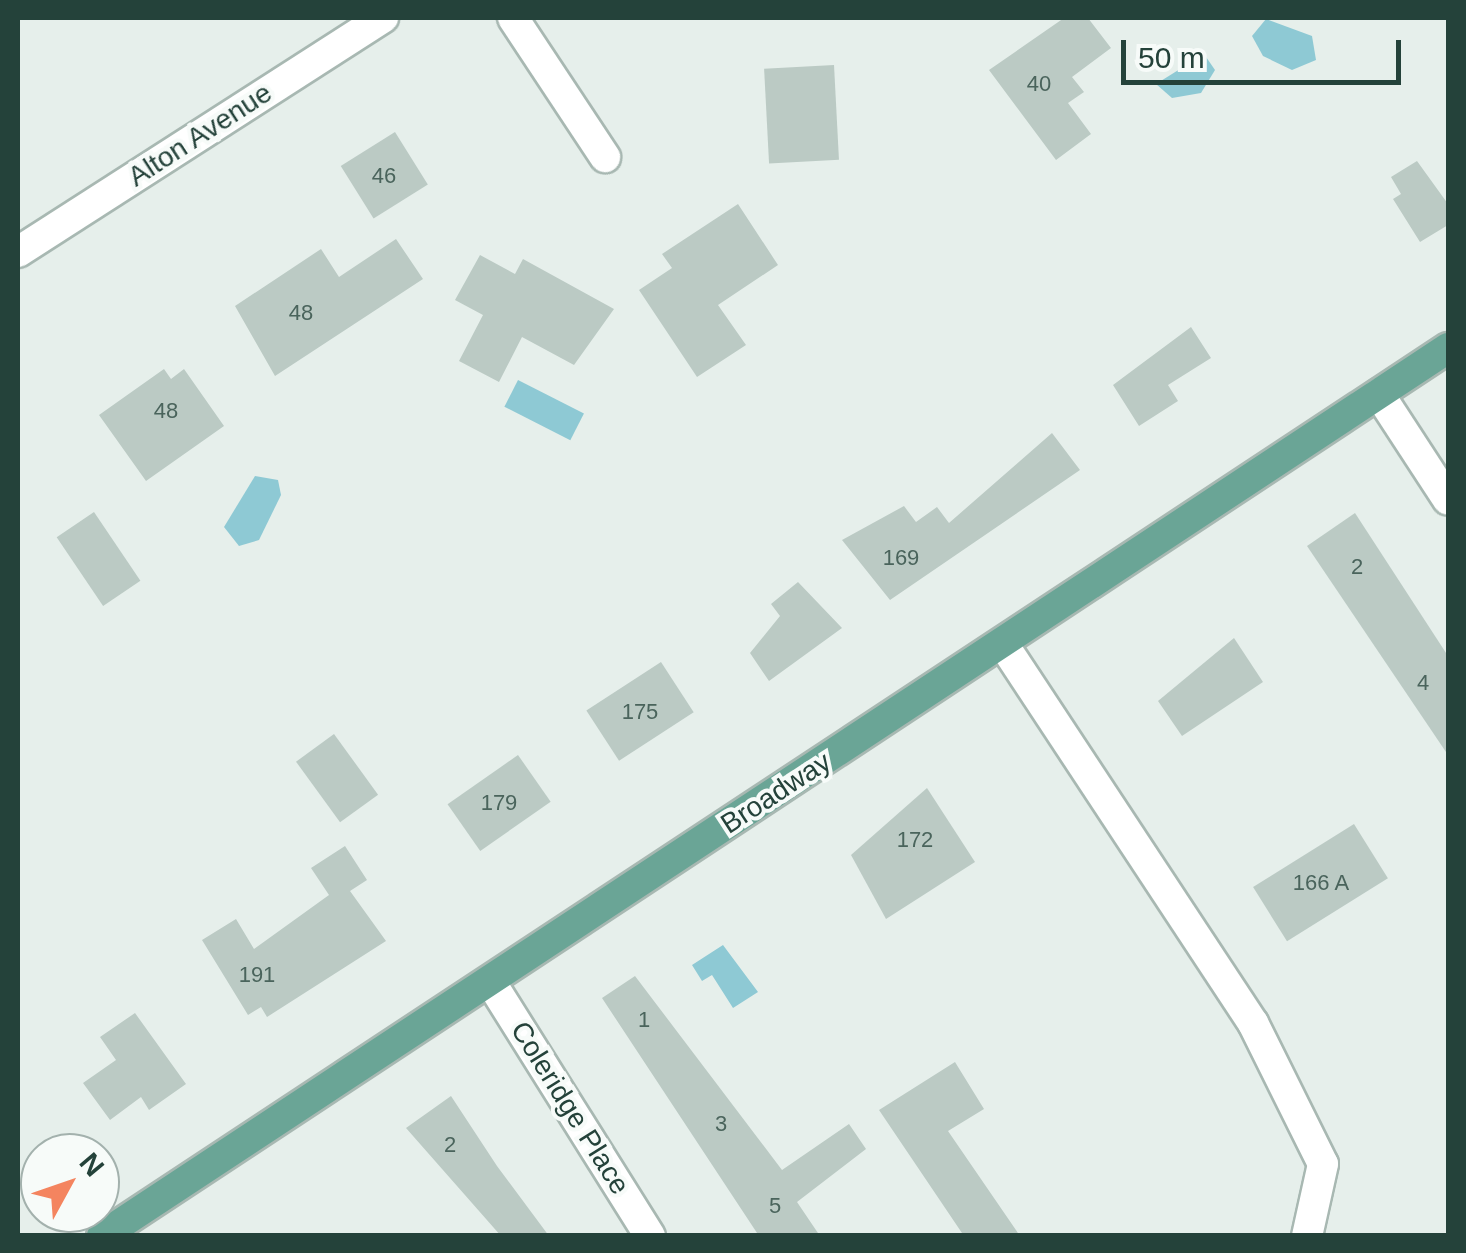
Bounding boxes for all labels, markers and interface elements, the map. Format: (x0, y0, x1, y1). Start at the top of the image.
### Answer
scale bar (1126, 20, 1406, 82)
text: 50 m (1138, 41, 1205, 74)
house number: 40 (1027, 71, 1051, 97)
street label: Alton Avenue (121, 76, 279, 194)
house number: 46 (372, 163, 396, 189)
house number: 48 (289, 300, 313, 326)
house number: 48 (154, 398, 178, 424)
house number: 169 (883, 545, 919, 571)
house number: 2 (1351, 554, 1363, 580)
house number: 4 (1417, 670, 1429, 696)
house number: 175 (622, 699, 658, 725)
street label: Broadway (715, 745, 837, 841)
house number: 179 (481, 790, 517, 816)
house number: 172 (897, 827, 933, 853)
house number: 166 A (1292, 870, 1350, 896)
house number: 191 (239, 962, 275, 988)
house number: 1 (638, 1007, 650, 1033)
street label: Coleridge Place (503, 1015, 637, 1201)
house number: 3 (715, 1111, 727, 1137)
house number: 2 (444, 1132, 456, 1158)
north arrow (20, 1133, 120, 1233)
text: N (73, 1147, 110, 1182)
house number: 5 (769, 1193, 781, 1219)

